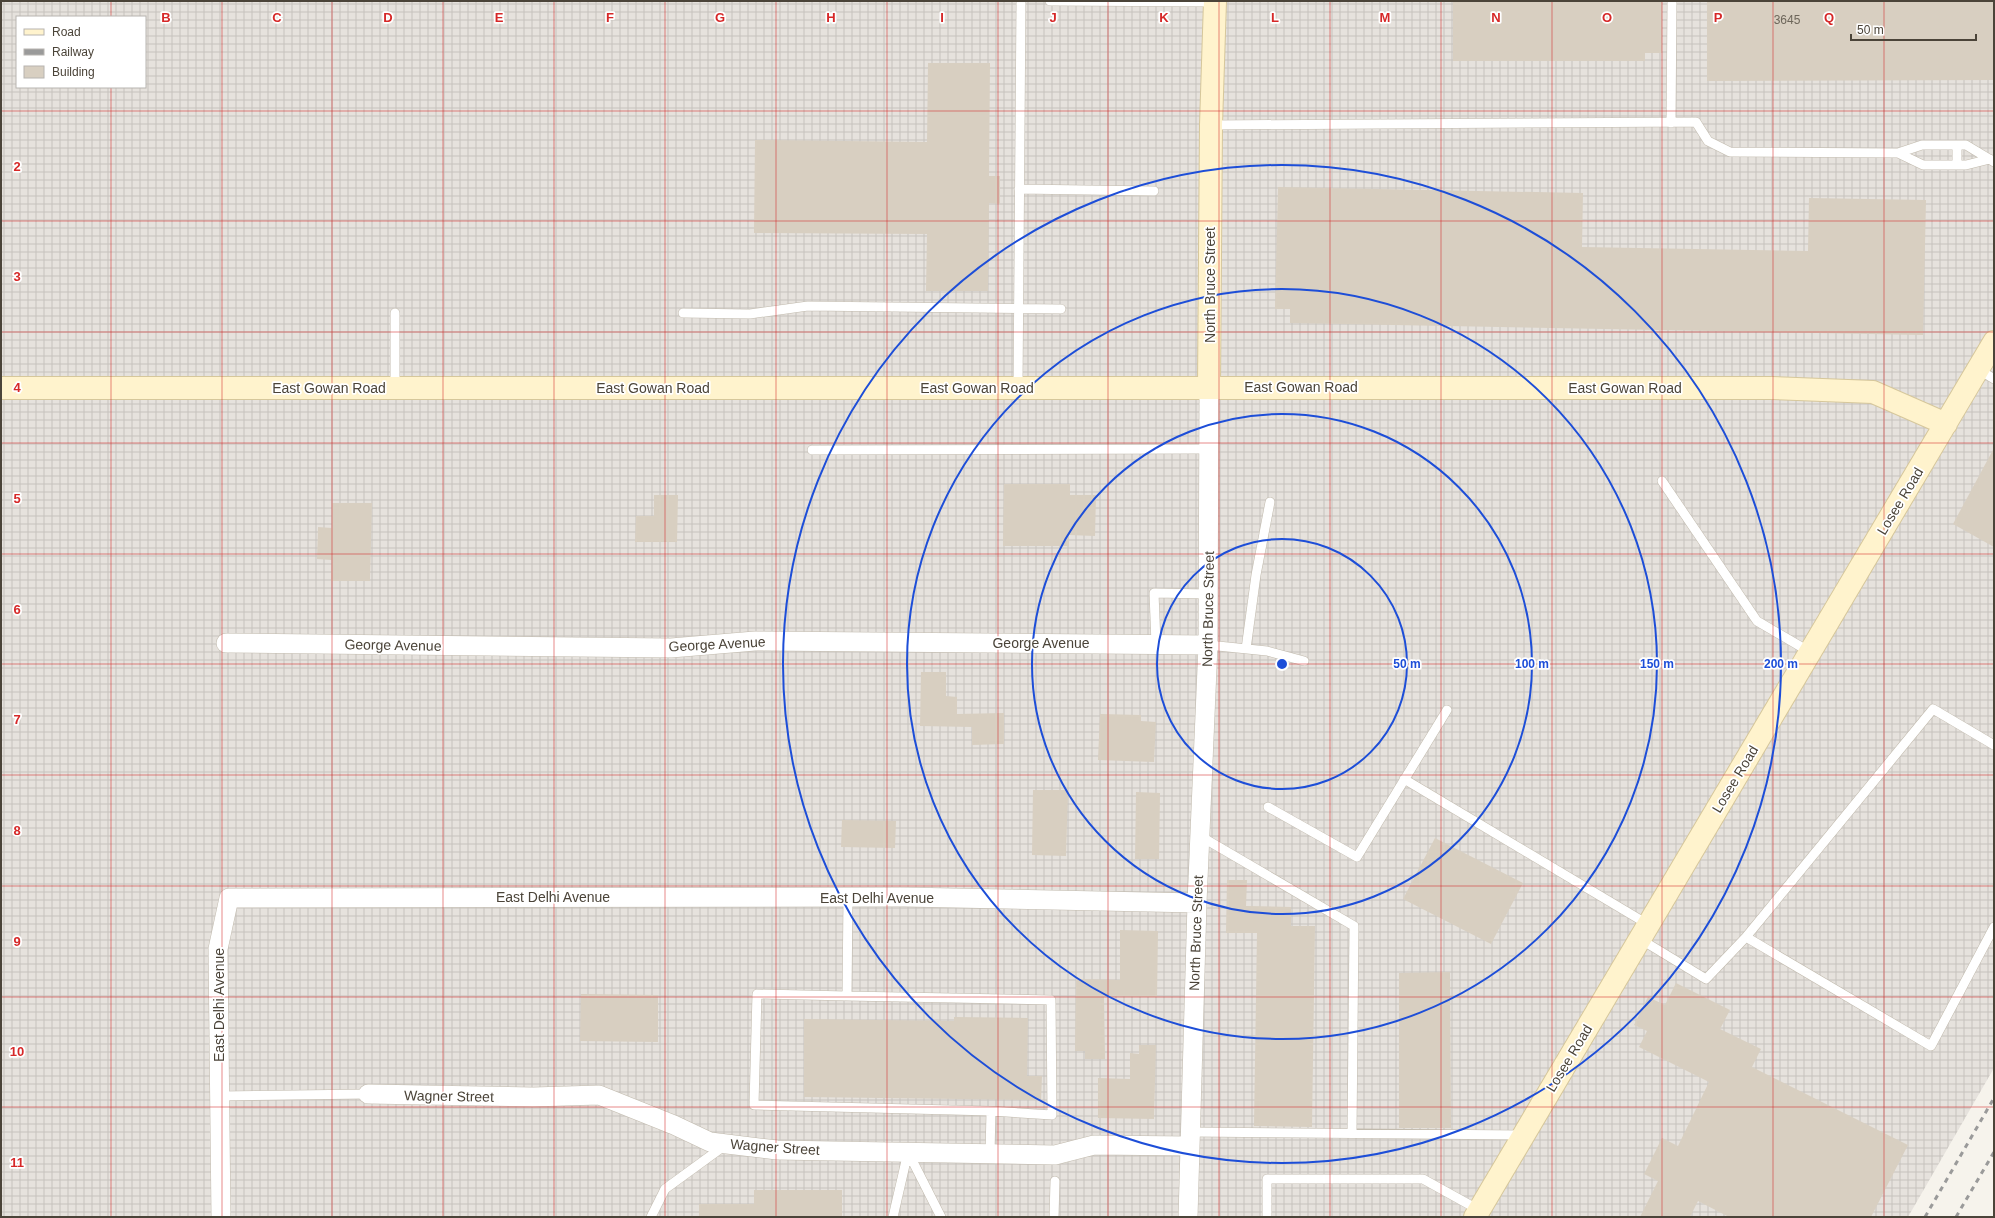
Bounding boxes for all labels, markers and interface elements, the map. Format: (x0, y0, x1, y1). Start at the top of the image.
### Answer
text: B (161, 10, 171, 25)
text: C (272, 10, 282, 25)
text: D (383, 10, 393, 25)
text: E (495, 10, 504, 25)
text: F (606, 10, 614, 25)
text: G (715, 10, 725, 25)
text: H (826, 10, 836, 25)
text: I (940, 10, 944, 25)
text: J (1049, 10, 1057, 25)
text: K (1159, 10, 1169, 25)
text: L (1271, 10, 1279, 25)
text: M (1380, 10, 1390, 25)
text: N (1491, 10, 1501, 25)
text: O (1602, 10, 1612, 25)
text: P (1714, 10, 1723, 25)
text: Q (1824, 10, 1834, 25)
house number: 3645 (1774, 13, 1801, 27)
legend (16, 16, 146, 88)
scale bar (1851, 16, 1976, 42)
text: 50 m (1857, 23, 1884, 37)
text: Road (52, 25, 81, 39)
text: Railway (52, 45, 94, 59)
text: Building (52, 65, 95, 79)
text: 2 (13, 159, 21, 174)
street label: North Bruce Street (1202, 227, 1218, 343)
text: 3 (13, 269, 21, 284)
street label: East Gowan Road (1244, 379, 1358, 395)
text: 4 (13, 380, 21, 395)
street label: East Gowan Road (272, 380, 386, 396)
street label: East Gowan Road (596, 380, 710, 396)
street label: East Gowan Road (920, 380, 1034, 396)
street label: East Gowan Road (1568, 380, 1682, 396)
street label: Losee Road (1874, 465, 1926, 537)
text: 5 (13, 491, 21, 506)
street label: North Bruce Street (1199, 551, 1217, 667)
text: 6 (13, 602, 21, 617)
street label: George Avenue (668, 633, 766, 655)
street label: George Avenue (992, 635, 1090, 651)
street label: George Avenue (344, 636, 442, 654)
centre of rings (1275, 657, 1289, 671)
text: 50 m (1393, 657, 1421, 671)
text: 100 m (1515, 657, 1549, 671)
text: 150 m (1640, 657, 1674, 671)
text: 200 m (1764, 657, 1798, 671)
text: 7 (13, 712, 21, 727)
street label: Losee Road (1709, 743, 1761, 815)
text: 8 (13, 823, 21, 838)
street label: North Bruce Street (1186, 875, 1206, 991)
street label: East Delhi Avenue (496, 889, 610, 905)
street label: East Delhi Avenue (820, 890, 934, 906)
text: 9 (13, 934, 21, 949)
street label: East Delhi Avenue (211, 948, 227, 1062)
street label: Losee Road (1543, 1022, 1595, 1094)
text: 10 (10, 1044, 24, 1059)
street label: Wagner Street (404, 1087, 494, 1105)
street label: Wagner Street (730, 1136, 820, 1158)
text: 11 (10, 1155, 24, 1170)

